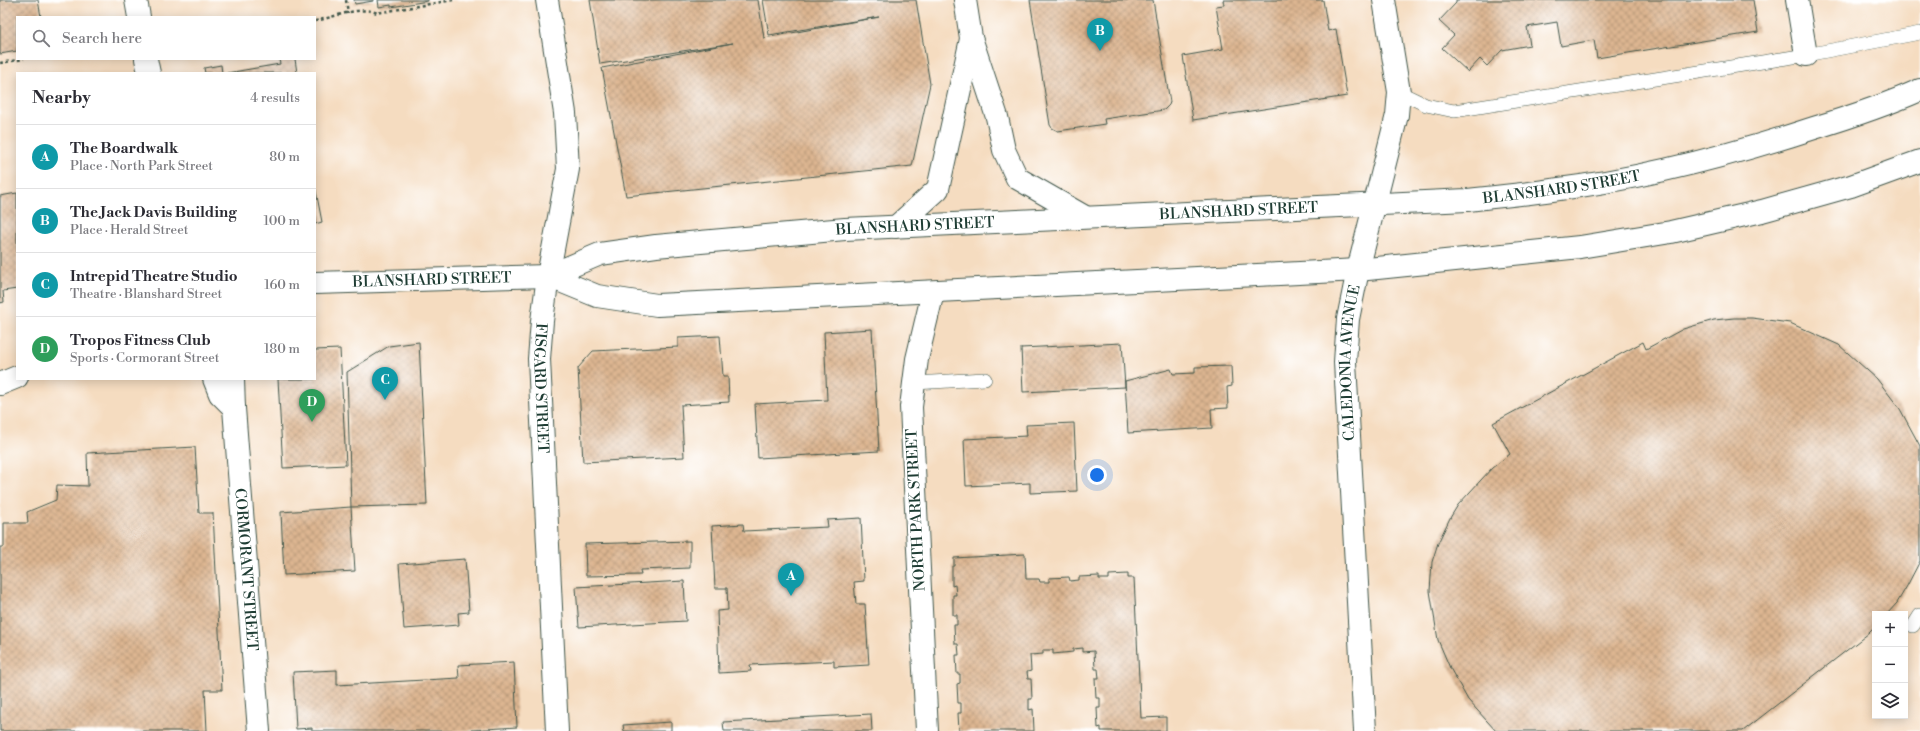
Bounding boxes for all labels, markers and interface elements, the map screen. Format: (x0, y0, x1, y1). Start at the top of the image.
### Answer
search box (16, 16, 316, 60)
pin: B (1087, 18, 1113, 51)
icon: search (30, 27, 52, 49)
text: Search here (62, 29, 142, 48)
text: Nearby (32, 87, 91, 109)
text: 4 results (250, 90, 300, 106)
text: The Boardwalk (70, 139, 178, 158)
text: A (40, 149, 50, 165)
text: 80 m (269, 149, 300, 165)
text: Place · North Park Street (70, 158, 213, 174)
street label: BLANSHARD STREET (1481, 166, 1642, 208)
street label: BLANSHARD STREET (1158, 197, 1319, 224)
text: The Jack Davis Building (70, 203, 237, 222)
text: B (40, 213, 50, 229)
text: 100 m (264, 213, 300, 229)
street label: BLANSHARD STREET (834, 213, 995, 239)
text: Place · Herald Street (70, 222, 188, 238)
text: Intrepid Theatre Studio (70, 267, 238, 286)
street label: BLANSHARD STREET (351, 268, 512, 291)
text: C (40, 277, 50, 293)
text: 160 m (264, 277, 300, 293)
street label: CALEDONIA AVENUE (1335, 283, 1364, 441)
text: Theatre · Blanshard Street (70, 286, 222, 302)
street label: FISGARD STREET (529, 322, 553, 454)
text: Tropos Fitness Club (70, 331, 211, 350)
text: D (40, 341, 50, 357)
text: 180 m (264, 341, 300, 357)
text: Sports · Cormorant Street (70, 350, 219, 366)
pin: C (372, 367, 398, 400)
pin: D (299, 389, 325, 422)
street label: NORTH PARK STREET (902, 428, 930, 592)
your location (1087, 465, 1107, 485)
street label: CORMORANT STREET (231, 487, 262, 652)
pin: A (778, 563, 804, 596)
map controls (1872, 611, 1908, 719)
button: + (1872, 611, 1908, 647)
button: − (1872, 647, 1908, 683)
button: layers (1872, 683, 1908, 719)

